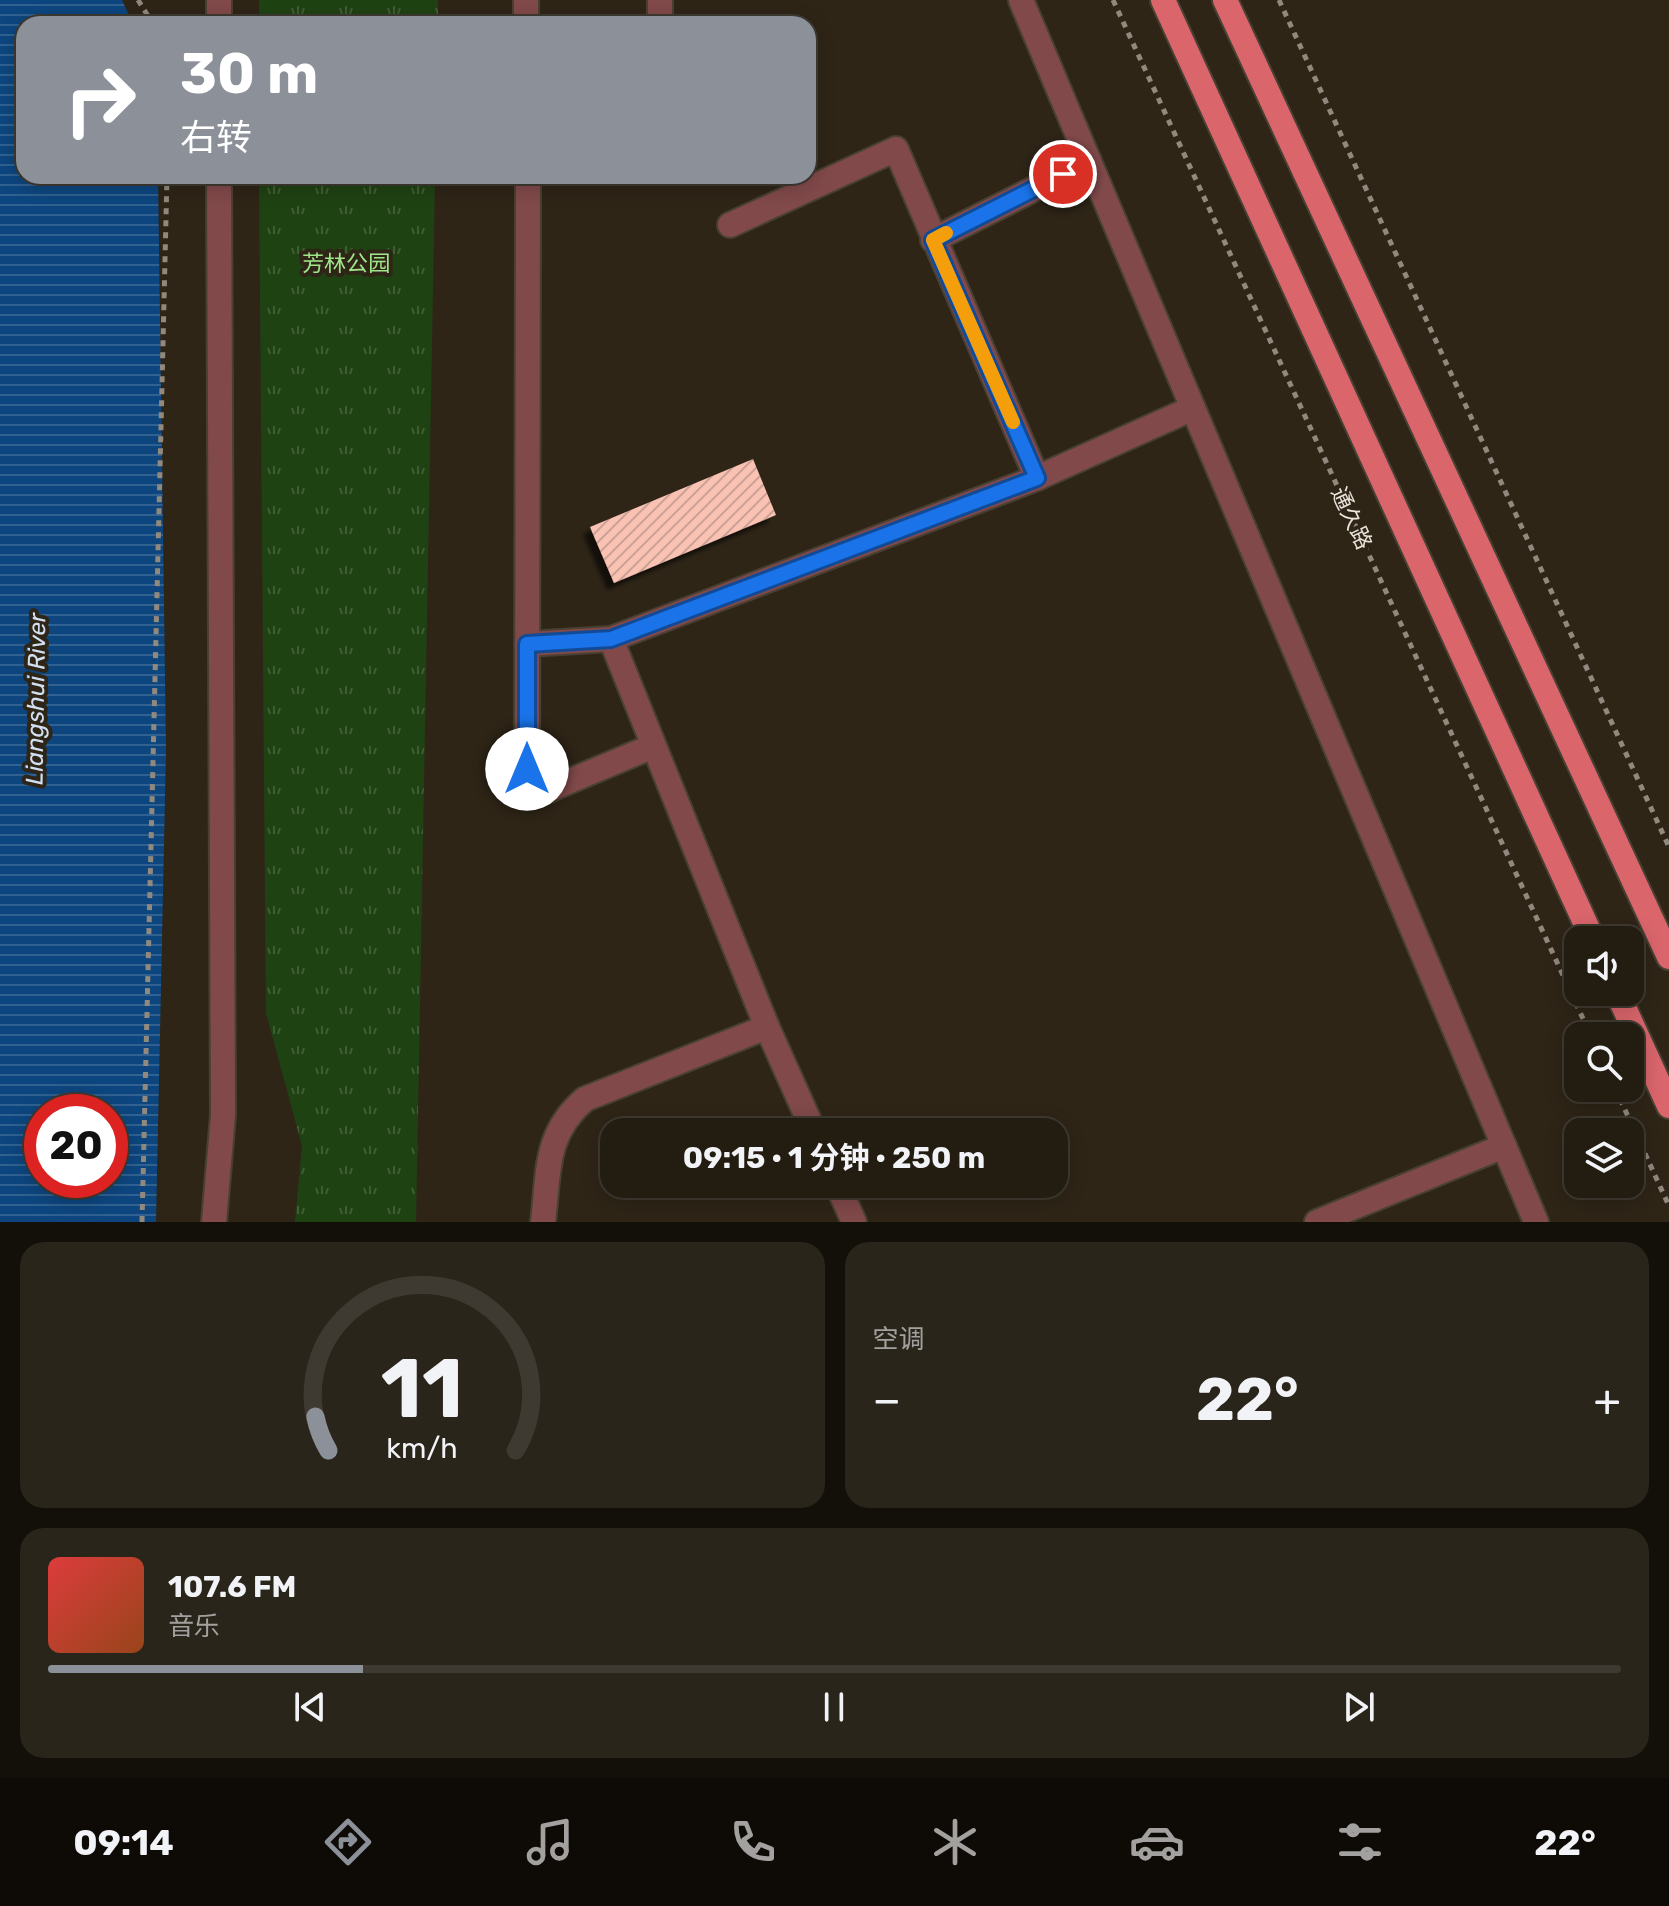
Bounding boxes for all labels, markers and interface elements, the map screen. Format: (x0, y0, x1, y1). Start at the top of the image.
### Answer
text: 30 m (180, 41, 318, 107)
icon: right (48, 48, 152, 152)
text: 右转 (180, 116, 252, 159)
pin (1029, 140, 1097, 208)
icon: arrive (1041, 152, 1085, 196)
park label: 芳林公园 (302, 250, 390, 277)
street label: 通久路 (1325, 483, 1378, 554)
water label: Liangshui River (20, 612, 52, 785)
position arrow (485, 727, 569, 811)
map controls (1564, 926, 1644, 1198)
button: sound (1564, 926, 1644, 1006)
button: search (1564, 1022, 1644, 1102)
speed limit sign: 20 (24, 1094, 128, 1198)
button: layers (1564, 1118, 1644, 1198)
text: 09:15 · 1 分钟 · 250 m (683, 1140, 985, 1176)
text: 空调 (873, 1324, 925, 1355)
text: 11 (381, 1339, 464, 1438)
text: 22° (1196, 1364, 1299, 1435)
text: − (873, 1374, 901, 1426)
text: + (1594, 1374, 1621, 1426)
text: km/h (387, 1431, 458, 1465)
text: 107.6 FM (168, 1569, 296, 1605)
text: 音乐 (168, 1611, 220, 1642)
icon: previous (288, 1685, 332, 1729)
icon: pause (812, 1685, 856, 1729)
icon: next (1337, 1685, 1381, 1729)
icon: directions (320, 1814, 376, 1870)
icon: music (522, 1814, 578, 1870)
icon: phone (725, 1814, 781, 1870)
icon: climate (927, 1814, 983, 1870)
icon: car (1129, 1814, 1185, 1870)
icon: filters (1332, 1814, 1388, 1870)
text: 09:14 (73, 1821, 174, 1864)
text: 22° (1534, 1821, 1596, 1864)

